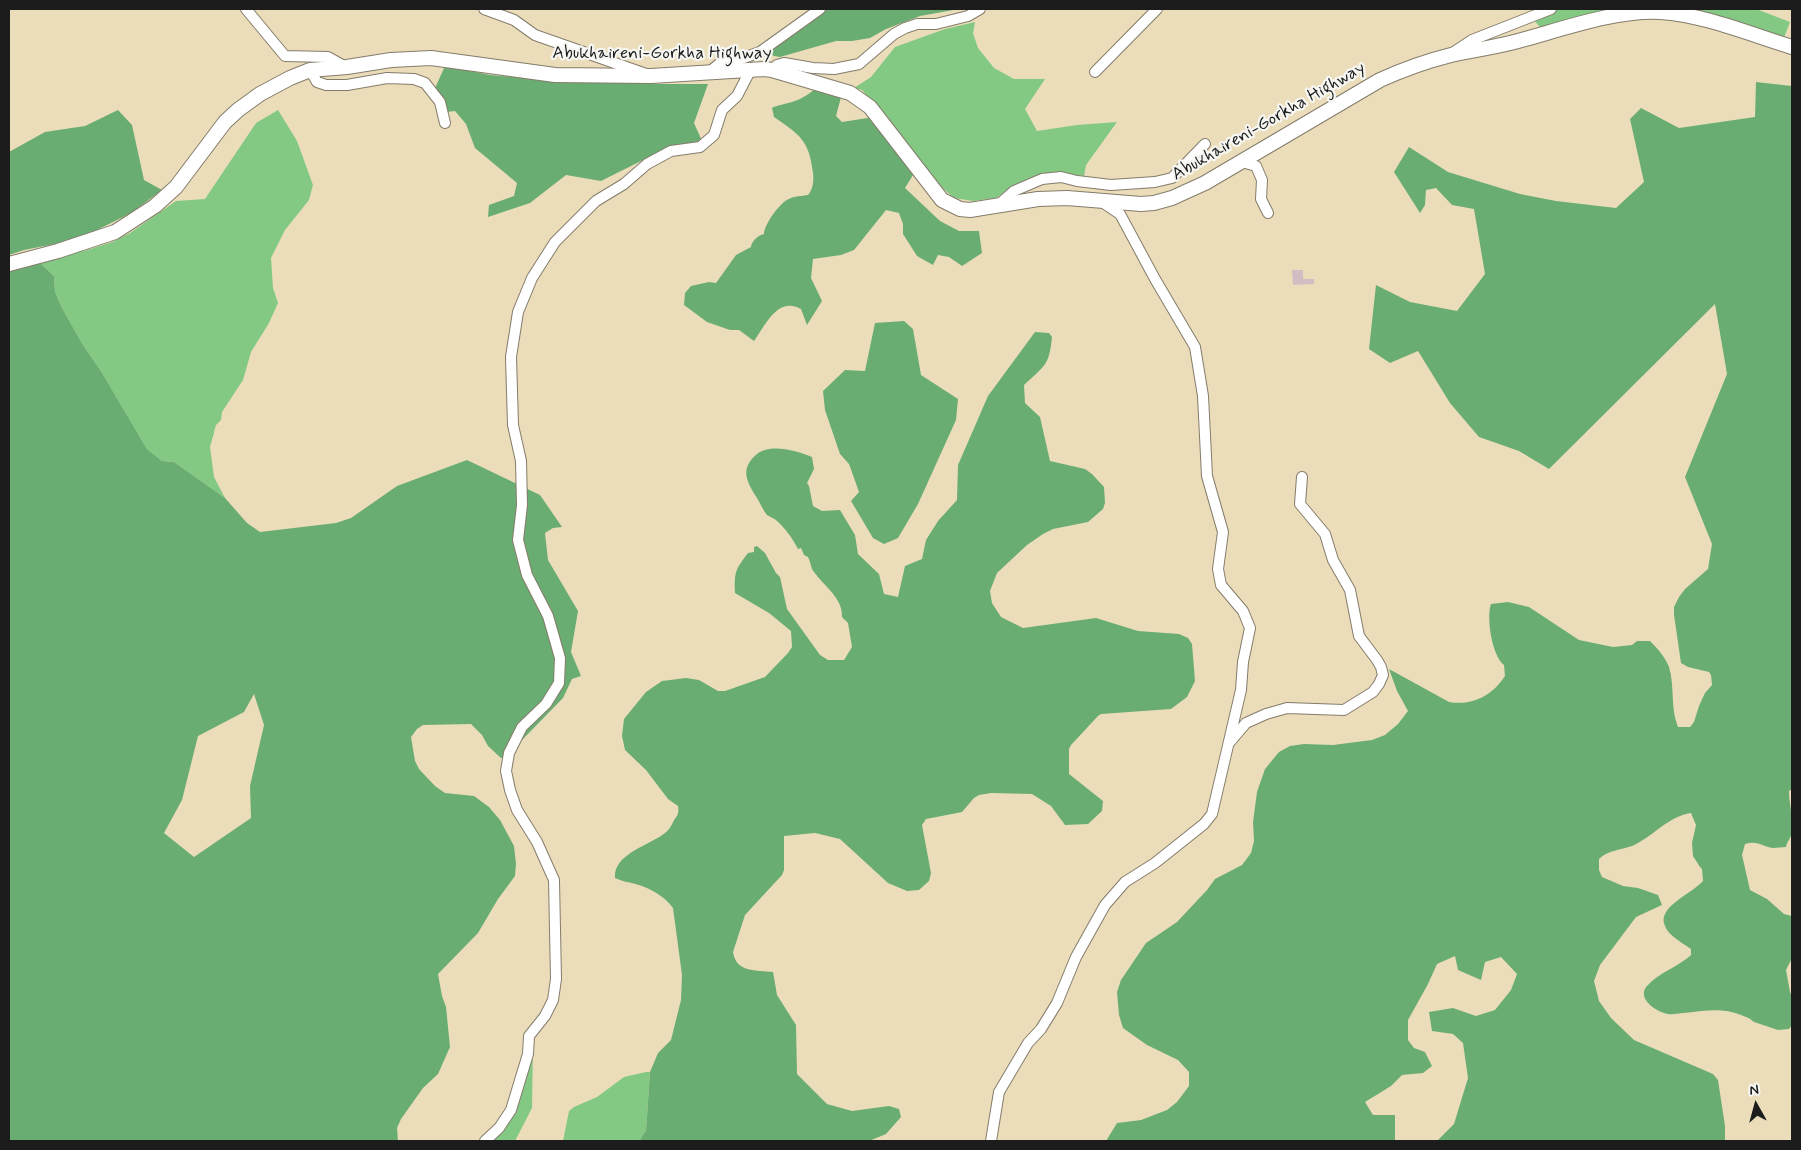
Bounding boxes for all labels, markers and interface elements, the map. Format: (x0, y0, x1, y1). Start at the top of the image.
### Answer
street label: Abukhaireni-Gorkha Highway (552, 43, 772, 65)
street label: Abukhaireni-Gorkha Highway (1169, 58, 1369, 186)
north arrow (1731, 1080, 1781, 1130)
text: N (1748, 1081, 1760, 1100)

